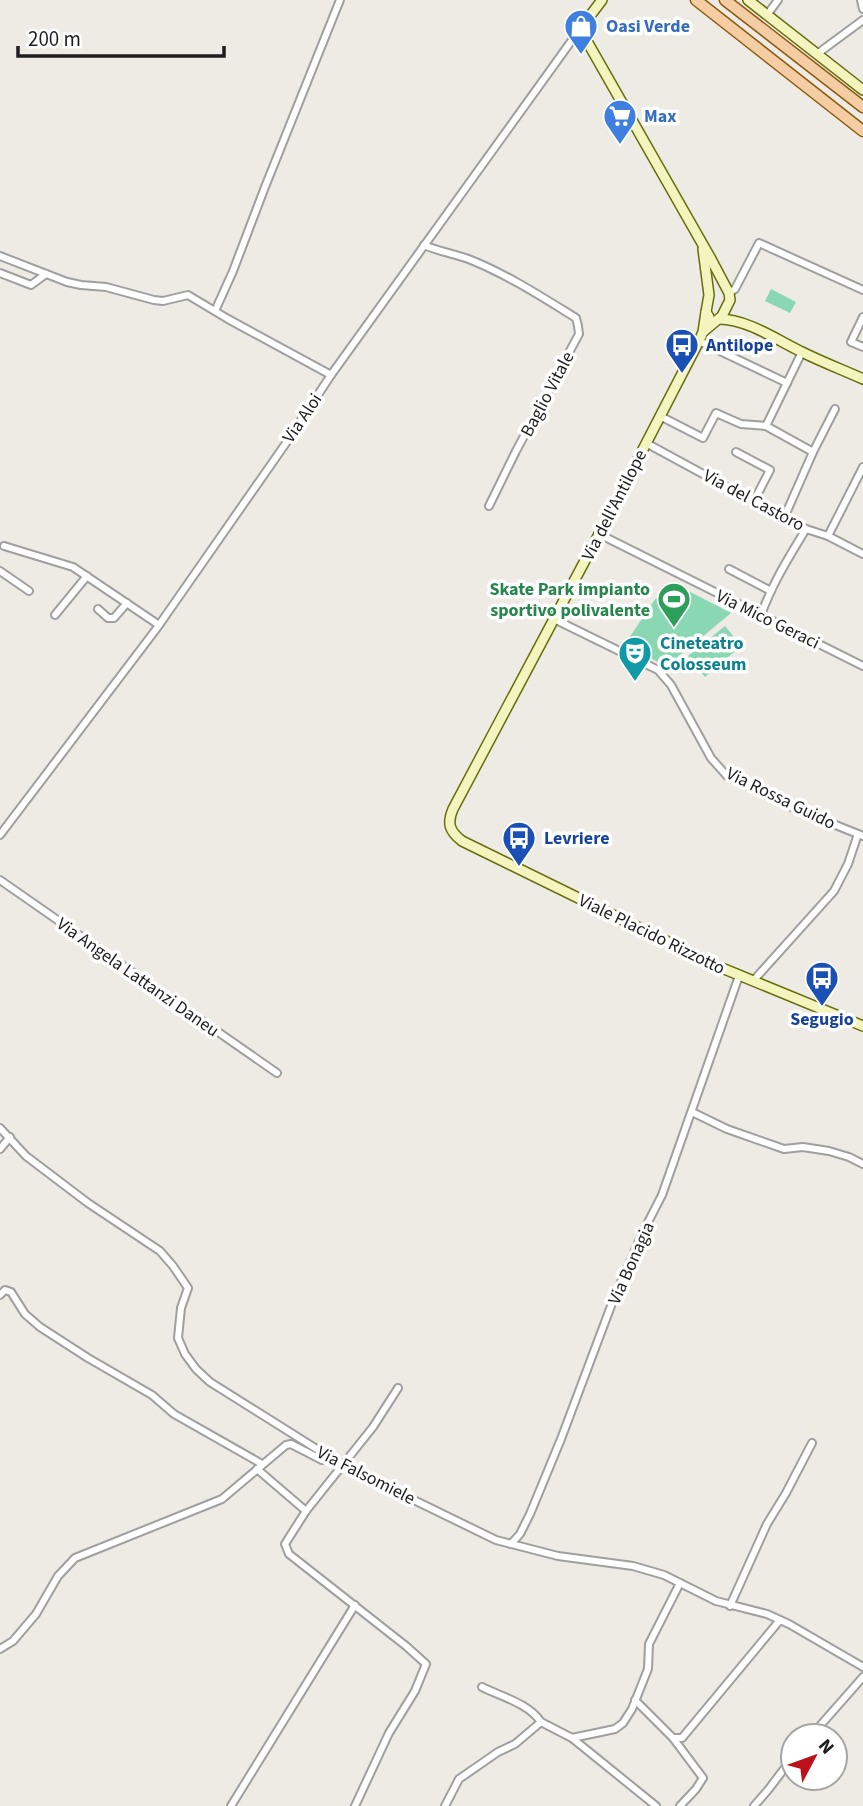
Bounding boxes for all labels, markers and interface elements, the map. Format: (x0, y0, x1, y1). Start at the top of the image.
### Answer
shop icon: Oasi Verde (562, 7, 600, 56)
scale bar (18, 14, 224, 58)
place label: Oasi Verde (606, 14, 690, 39)
text: 200 m (28, 24, 81, 54)
supermarket icon: Max (601, 97, 639, 146)
place label: Max (644, 104, 676, 129)
bus stop icon: Antilope (663, 326, 701, 375)
place label: Antilope (705, 333, 773, 358)
street label: Baglio Vitale (515, 347, 580, 441)
street label: Via Aloi (277, 389, 328, 448)
street label: Via dell'Antilope (576, 445, 653, 565)
street label: Via del Castoro (699, 463, 809, 538)
place label: Skate Park impianto sportivo polivalente (489, 577, 650, 623)
sports icon: Skate Park impianto sportivo polivalente (655, 580, 693, 629)
street label: Via Mico Geraci (712, 584, 824, 655)
place label: Cineteatro Colosseum (660, 631, 746, 677)
theatre icon: Cineteatro Colosseum (616, 634, 654, 683)
street label: Via Rossa Guido (722, 761, 840, 836)
bus stop icon: Levriere (500, 819, 538, 868)
place label: Levriere (544, 826, 609, 851)
street label: Viale Placido Rizzotto (574, 888, 729, 981)
street label: Via Angela Lattanzi Daneu (51, 912, 224, 1043)
bus stop icon: Segugio (803, 959, 841, 1008)
place label: Segugio (790, 1007, 854, 1032)
street label: Via Bonagia (602, 1218, 661, 1309)
street label: Via Falsomiele (312, 1440, 419, 1511)
north arrow (779, 1722, 849, 1792)
text: N (811, 1733, 840, 1760)

